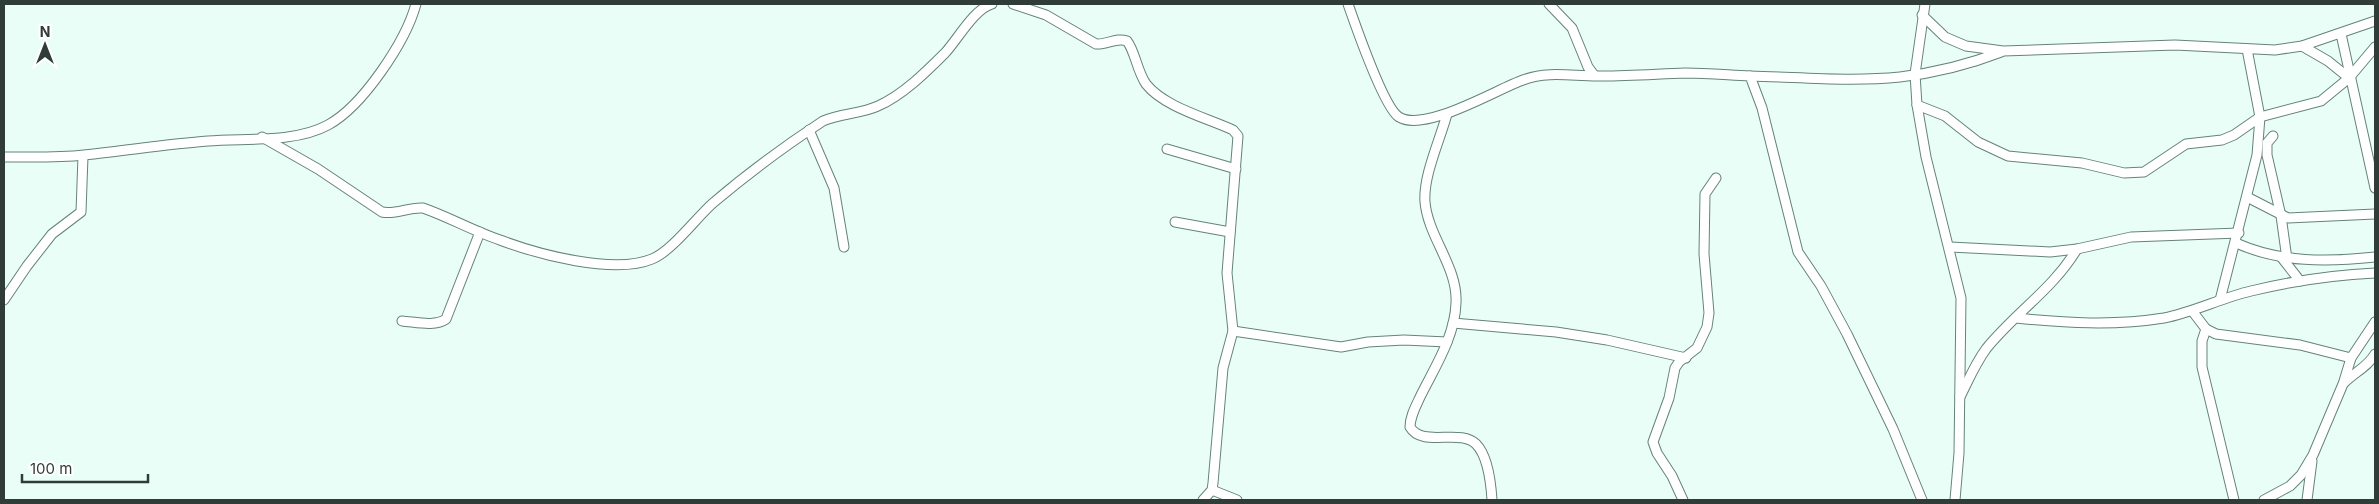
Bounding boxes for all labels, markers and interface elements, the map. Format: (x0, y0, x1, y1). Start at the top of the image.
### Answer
north arrow (20, 20, 70, 70)
text: N (40, 23, 50, 40)
scale bar (22, 452, 149, 484)
text: 100 m (30, 459, 72, 478)

